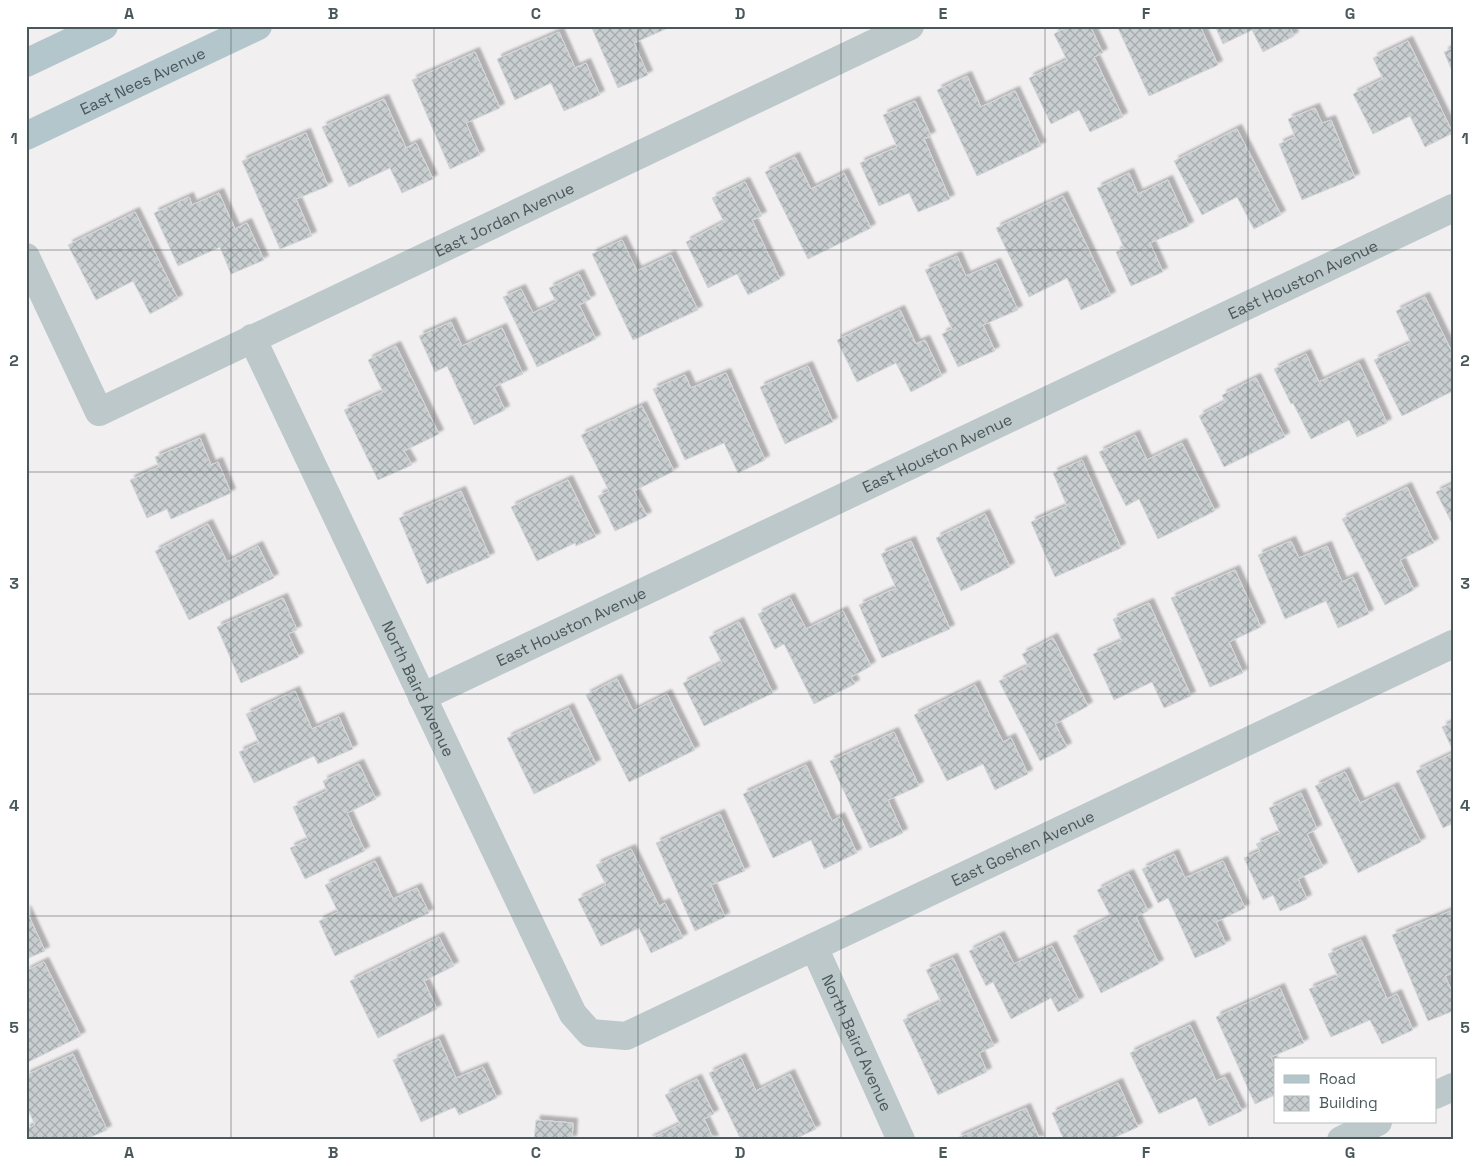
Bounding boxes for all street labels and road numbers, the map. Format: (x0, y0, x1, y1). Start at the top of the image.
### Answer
street label: East Nees Avenue (77, 42, 209, 120)
street label: East Jordan Avenue (431, 177, 578, 262)
street label: East Houston Avenue (1225, 235, 1382, 324)
street label: East Houston Avenue (859, 409, 1016, 498)
street label: East Houston Avenue (493, 582, 650, 671)
street label: North Baird Avenue (377, 617, 459, 760)
street label: East Goshen Avenue (948, 805, 1098, 891)
street label: North Baird Avenue (817, 971, 897, 1115)

